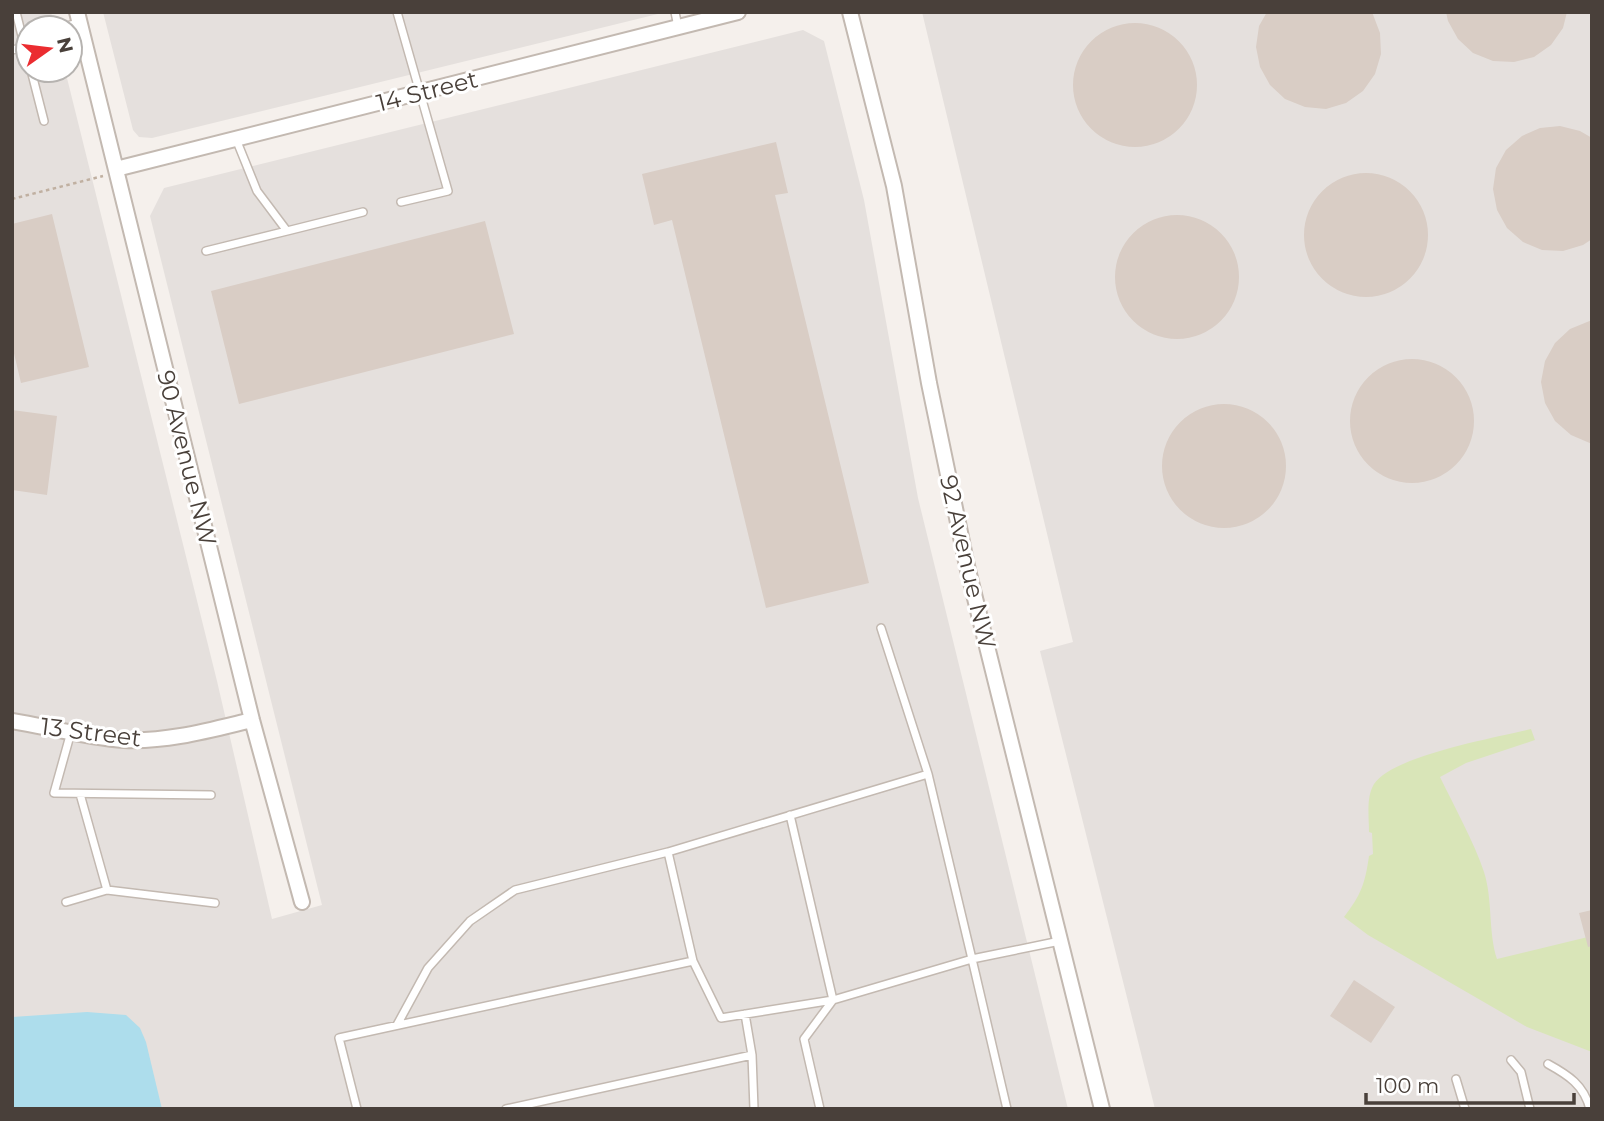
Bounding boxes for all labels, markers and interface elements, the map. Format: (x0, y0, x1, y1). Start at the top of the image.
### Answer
north arrow (14, 14, 84, 84)
text: N (52, 35, 78, 55)
street label: 14 Street (373, 64, 481, 118)
street label: 90 Avenue NW (151, 367, 223, 549)
street label: 92 Avenue NW (934, 472, 1002, 652)
street label: 13 Street (39, 711, 143, 753)
scale bar (1366, 1062, 1574, 1106)
text: 100 m (1376, 1073, 1439, 1098)

